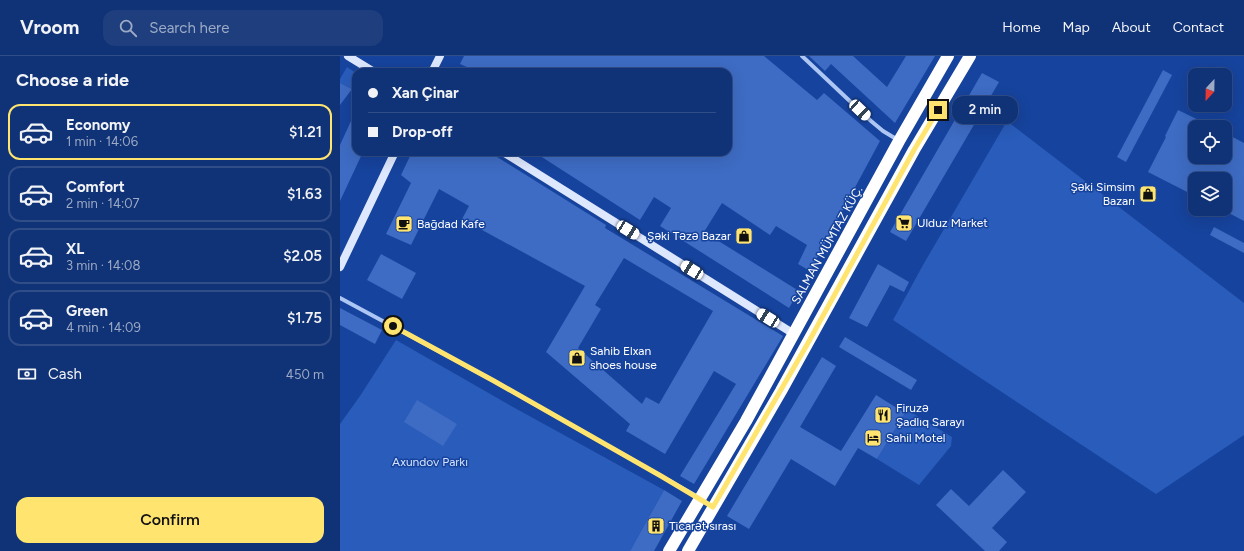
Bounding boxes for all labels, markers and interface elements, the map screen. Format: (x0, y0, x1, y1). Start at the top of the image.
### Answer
search box (103, 10, 383, 46)
text: Vroom (20, 16, 79, 39)
icon: search (117, 17, 139, 39)
text: Search here (149, 19, 229, 37)
text: Home (1002, 19, 1041, 36)
text: Map (1063, 19, 1090, 36)
text: About (1112, 19, 1151, 36)
text: Contact (1173, 19, 1224, 36)
north arrow (1188, 68, 1232, 112)
map controls (1188, 68, 1232, 216)
text: Choose a ride (16, 69, 129, 91)
text: Xan Çinar (392, 84, 459, 102)
callout: 2 min (952, 96, 1018, 124)
car (847, 97, 873, 123)
route end (929, 101, 947, 119)
text: 2 min (969, 102, 1001, 117)
icon: car (18, 114, 54, 150)
text: Economy (66, 116, 131, 134)
button: locate (1188, 120, 1232, 164)
text: $1.21 (289, 123, 322, 141)
text: Drop-off (392, 123, 453, 141)
text: 1 min · 14:06 (66, 134, 138, 149)
button: layers (1188, 172, 1232, 216)
icon: car (18, 176, 54, 212)
text: Comfort (66, 178, 125, 196)
place label: Şəki Simsim Bazarı (1070, 180, 1135, 208)
street label: SALMAN MÜMTAZ KÜÇ. (789, 184, 865, 306)
shop icon: Şəki Simsim Bazarı (1138, 184, 1158, 204)
text: $1.63 (287, 185, 322, 203)
text: 2 min · 14:07 (66, 196, 140, 211)
supermarket icon: Ulduz Market (894, 213, 914, 233)
cafe icon: Bağdad Kafe (394, 214, 414, 234)
place label: Ulduz Market (917, 216, 988, 230)
place label: Bağdad Kafe (417, 217, 485, 231)
car (615, 219, 641, 241)
shop icon: Şəki Təzə Bazar (734, 226, 754, 246)
place label: Şəki Təzə Bazar (647, 229, 731, 243)
icon: car (18, 238, 54, 274)
text: XL (66, 240, 84, 258)
text: $2.05 (283, 247, 322, 265)
text: 3 min · 14:08 (66, 258, 140, 273)
car (679, 259, 705, 281)
icon: car (18, 300, 54, 336)
text: Green (66, 302, 108, 320)
car (755, 307, 781, 329)
text: $1.75 (287, 309, 322, 327)
route start (384, 317, 402, 335)
text: 4 min · 14:09 (66, 320, 141, 335)
place label: Sahib Elxan shoes house (590, 344, 657, 372)
shop icon: Sahib Elxan shoes house (567, 348, 587, 368)
icon: cash (16, 363, 38, 385)
text: Cash (48, 365, 82, 383)
text: 450 m (286, 367, 324, 382)
place label: Firuzə Şadlıq Sarayı (896, 401, 965, 429)
restaurant icon: Firuzə Şadlıq Sarayı (873, 405, 893, 425)
hotel icon: Sahil Motel (863, 428, 883, 448)
place label: Sahil Motel (886, 431, 945, 445)
park label: Axundov Parkı (392, 455, 468, 469)
button: Confirm (16, 497, 324, 543)
building icon: Ticarət sırası (646, 516, 666, 536)
place label: Ticarət sırası (669, 519, 736, 533)

